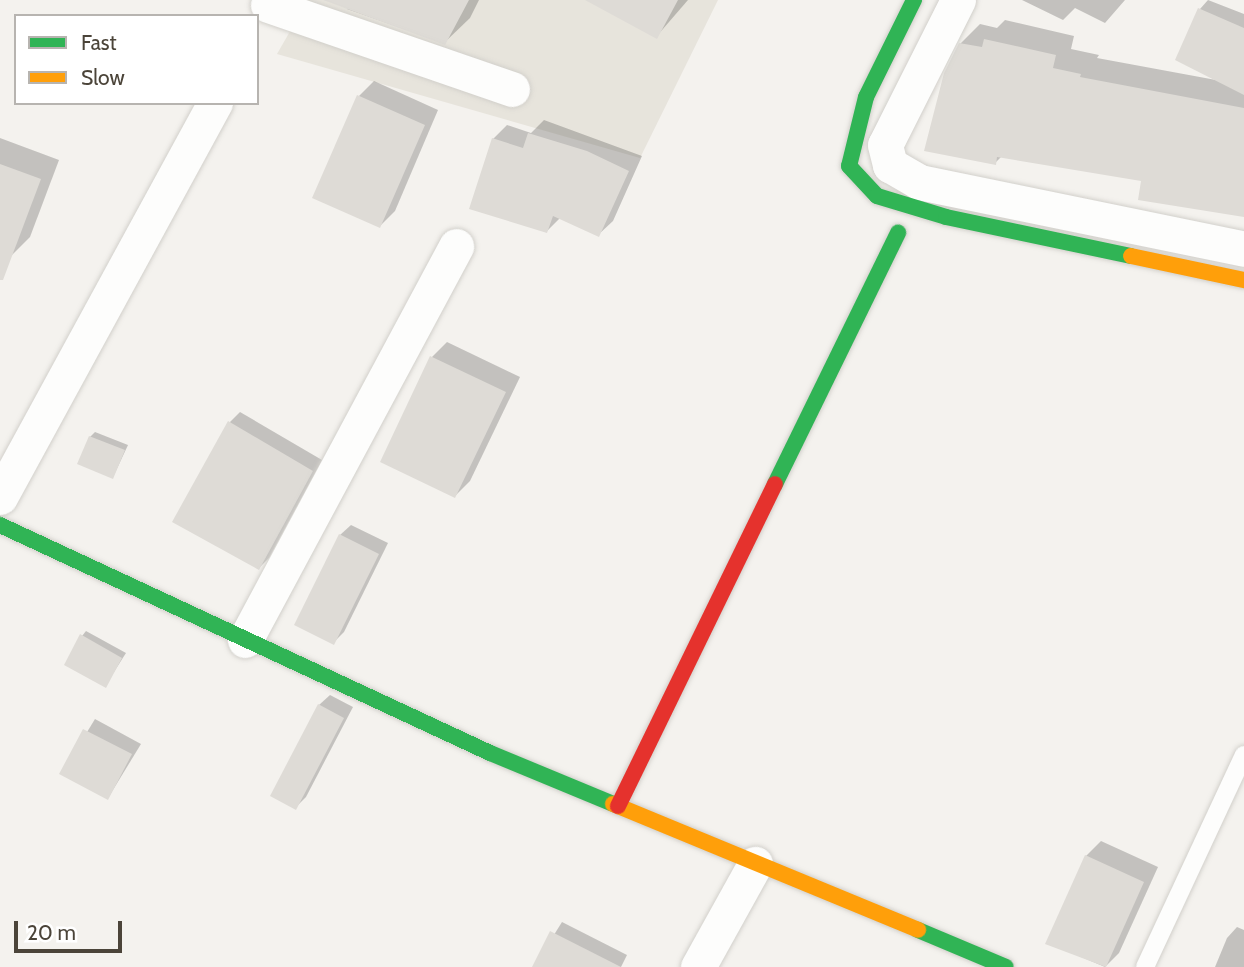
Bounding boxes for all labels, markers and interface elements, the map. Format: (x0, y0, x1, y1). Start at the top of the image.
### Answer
legend (14, 14, 259, 105)
text: Fast (81, 30, 117, 55)
text: Slow (81, 65, 125, 90)
scale bar (18, 908, 126, 952)
text: 20 m (27, 920, 76, 945)

